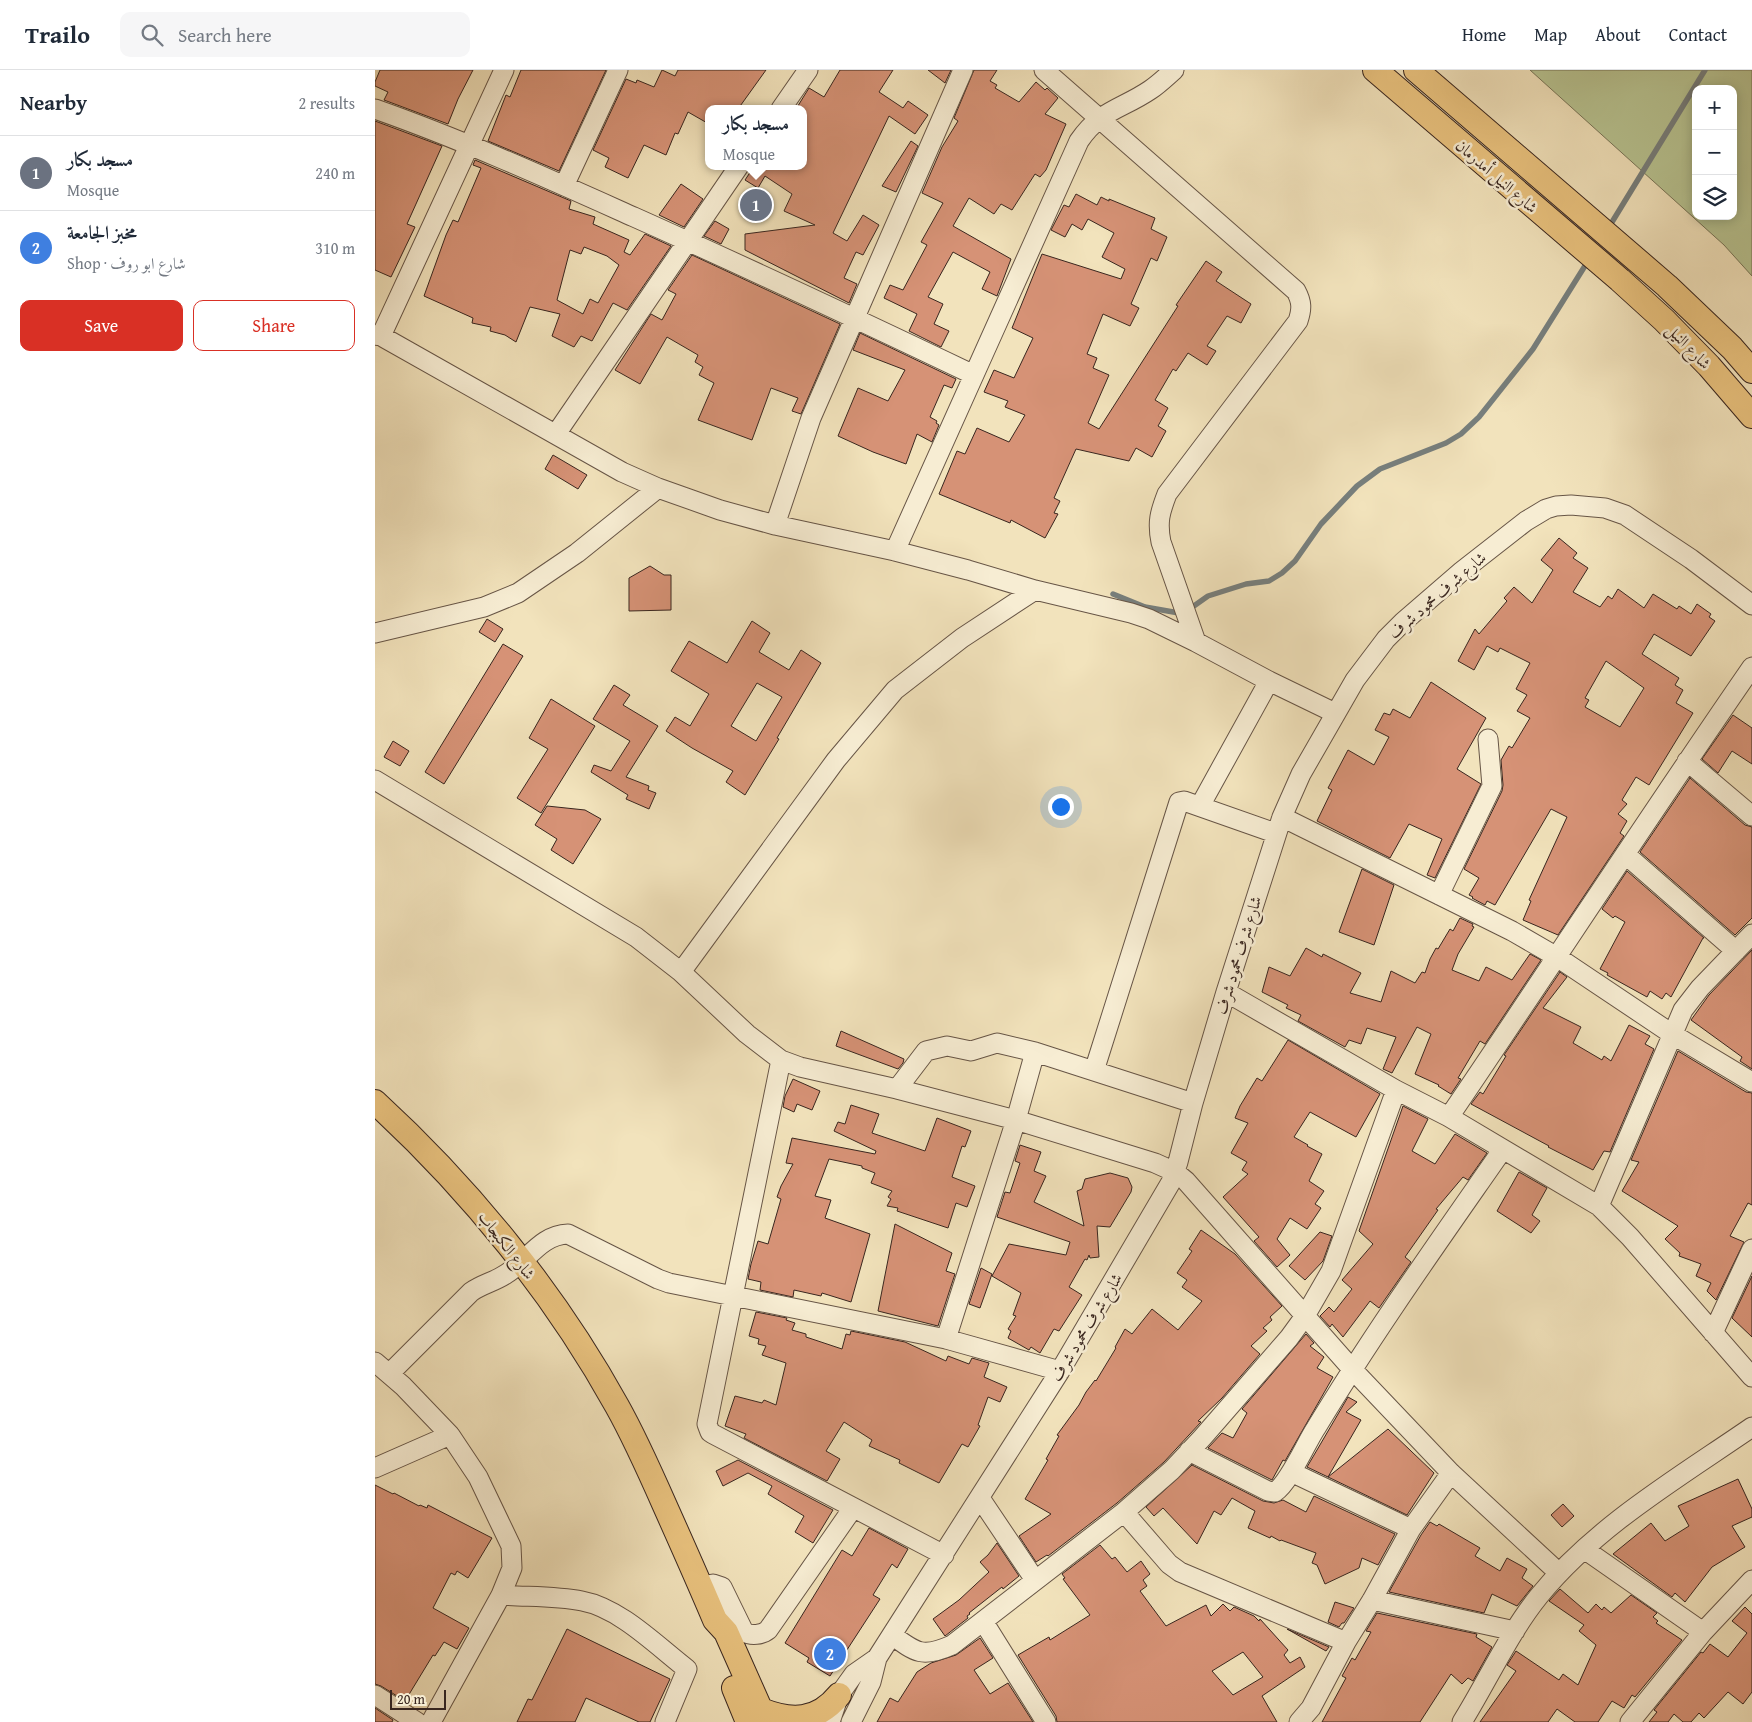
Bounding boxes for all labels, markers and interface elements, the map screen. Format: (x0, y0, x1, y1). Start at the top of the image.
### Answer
search box (120, 12, 470, 57)
text: Trailo (25, 17, 90, 52)
icon: search (138, 21, 166, 49)
text: Search here (178, 21, 272, 49)
text: Home (1462, 21, 1506, 48)
text: Map (1534, 21, 1567, 48)
text: About (1595, 21, 1641, 48)
text: Contact (1669, 21, 1727, 48)
map controls (1692, 85, 1737, 220)
button: + (1692, 85, 1737, 130)
text: Nearby (20, 87, 87, 118)
text: 2 results (298, 91, 355, 115)
popup (705, 105, 807, 170)
text: مسجد بكار (723, 109, 789, 137)
button: − (1692, 130, 1737, 175)
street label: شارع النيل أمدرمان (1449, 133, 1543, 220)
text: Mosque (723, 142, 775, 166)
text: مسجد بكار (67, 145, 133, 173)
text: 1 (32, 161, 40, 185)
text: 240 m (315, 161, 355, 185)
button: layers (1692, 175, 1737, 220)
text: Mosque (67, 178, 119, 202)
pin: 1 (740, 186, 772, 224)
text: مخبز الجامعة (67, 218, 137, 246)
text: 2 (32, 236, 40, 260)
text: 310 m (315, 236, 355, 260)
text: Shop · شارع ابو روف (67, 251, 186, 275)
button: Save (20, 300, 183, 351)
button: Share (193, 300, 355, 351)
street label: شارع النيل (1660, 318, 1717, 376)
street label: شارع شرف محمود شرف (1383, 546, 1493, 646)
your location (1048, 794, 1074, 820)
street label: شارع شرف محمود شرف (1209, 893, 1269, 1018)
street label: شارع الكبجاب (471, 1206, 541, 1285)
street label: شارع شرف محمود شرف (1044, 1268, 1130, 1387)
pin: 2 (814, 1635, 846, 1673)
scale bar (390, 1687, 446, 1710)
text: 20 m (397, 1689, 425, 1709)

